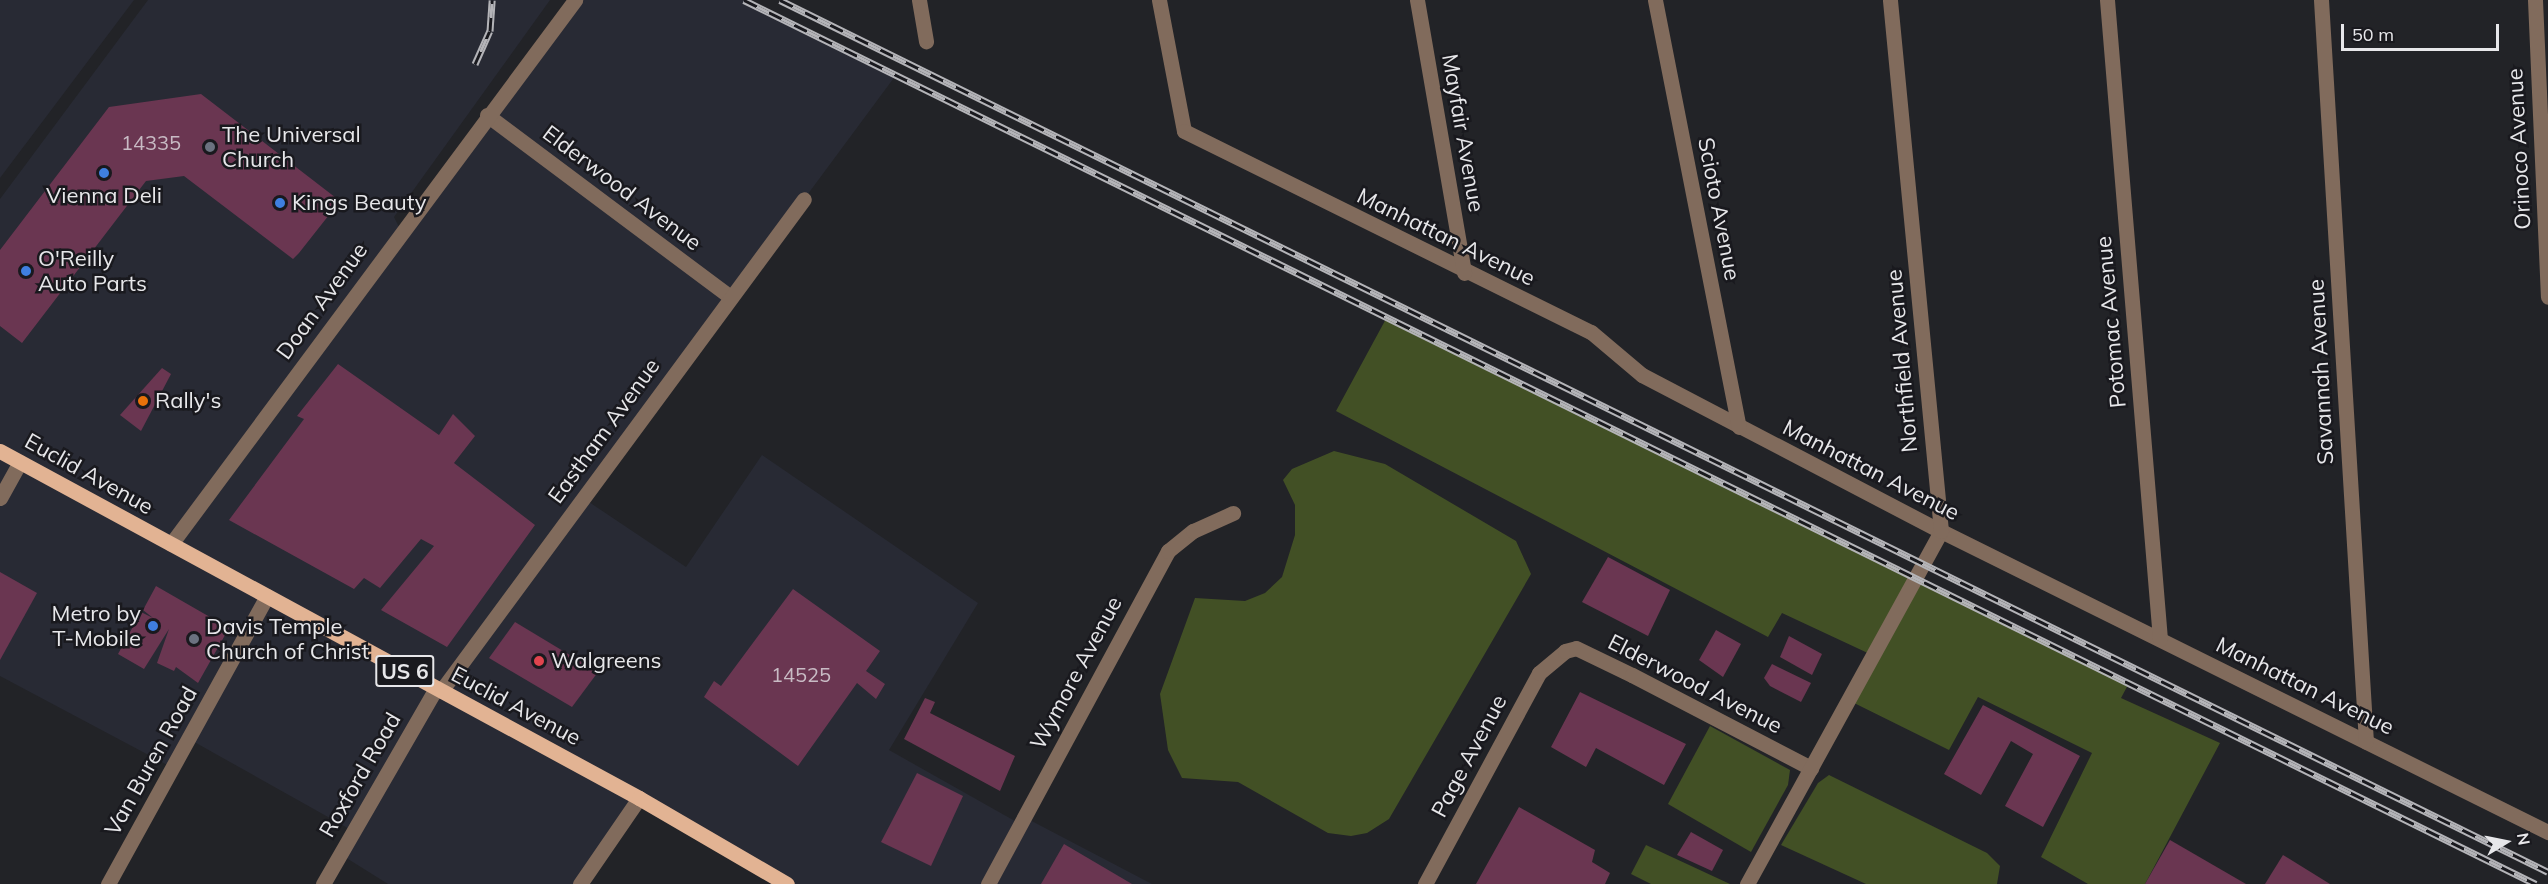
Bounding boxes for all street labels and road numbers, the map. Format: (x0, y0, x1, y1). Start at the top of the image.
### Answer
street label: Mayfair Avenue (1436, 52, 1490, 214)
street label: Orinoco Avenue (2502, 68, 2536, 230)
street label: Elderwood Avenue (538, 120, 706, 256)
street label: Scioto Avenue (1692, 135, 1746, 283)
street label: Manhattan Avenue (1353, 182, 1539, 292)
street label: Potomac Avenue (2090, 235, 2132, 409)
street label: Doan Avenue (271, 238, 373, 364)
street label: Northfield Avenue (1881, 268, 1923, 454)
street label: Savannah Avenue (2303, 279, 2339, 465)
street label: Eastham Avenue (543, 354, 665, 508)
street label: Manhattan Avenue (1778, 414, 1964, 526)
street label: Euclid Avenue (20, 428, 158, 520)
street label: Wymore Avenue (1025, 592, 1127, 754)
street label: Elderwood Avenue (1604, 629, 1786, 739)
street label: Manhattan Avenue (2212, 631, 2398, 741)
road number: US 6 (375, 653, 435, 689)
street label: Euclid Avenue (447, 661, 585, 751)
street label: Van Buren Road (99, 682, 203, 840)
street label: Page Avenue (1426, 690, 1512, 822)
street label: Roxford Road (314, 708, 406, 842)

